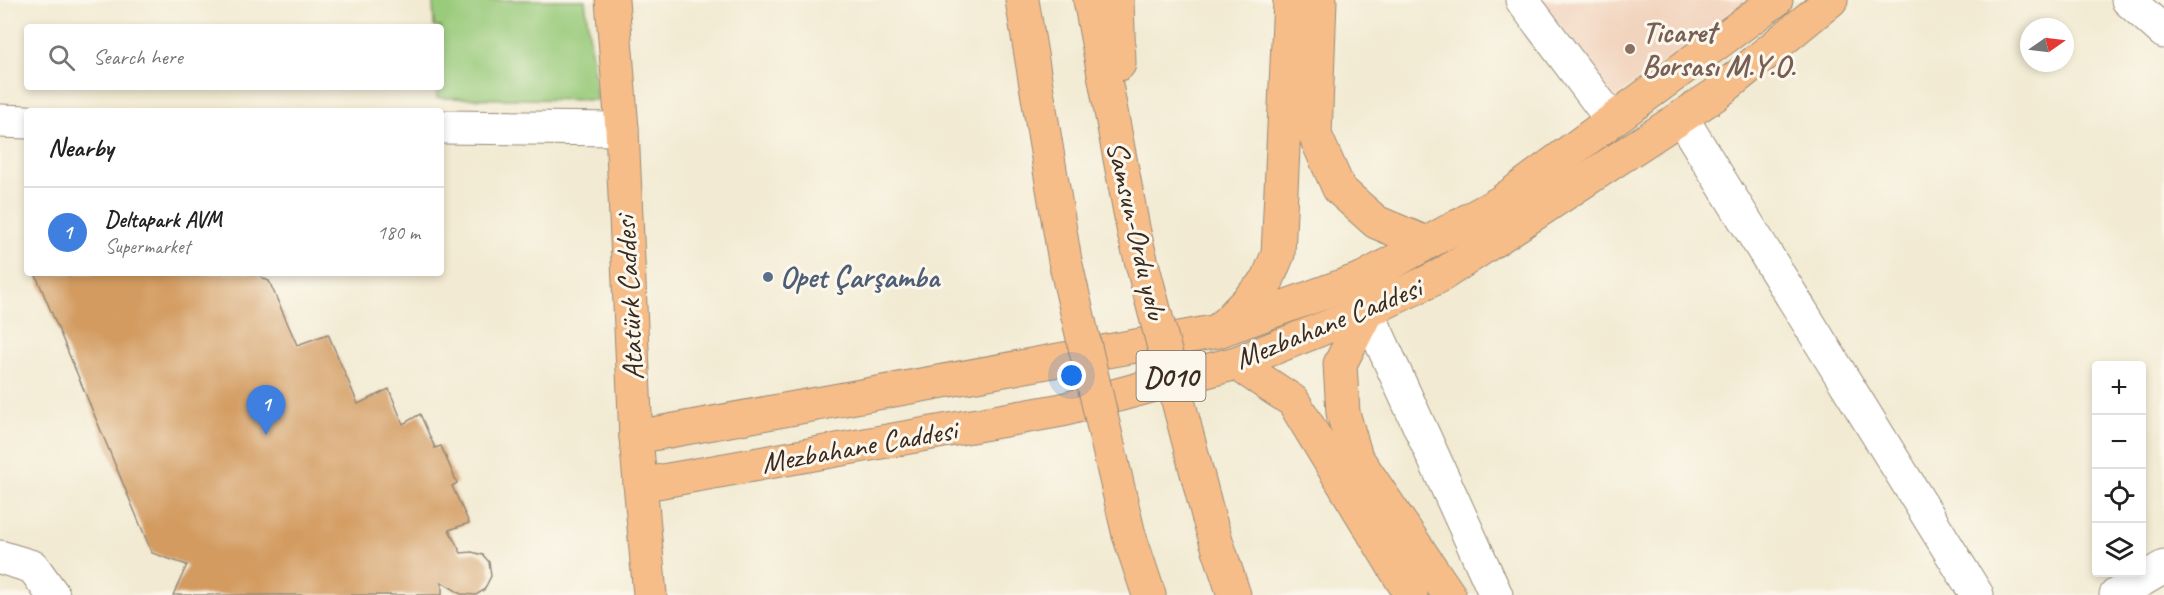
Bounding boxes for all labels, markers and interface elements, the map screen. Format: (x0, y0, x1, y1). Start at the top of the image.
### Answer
place label: Ticaret Borsası M.Y.O. (1642, 13, 1797, 85)
north arrow (2020, 18, 2074, 72)
search box (24, 24, 444, 90)
icon: search (45, 41, 78, 74)
marker: Ticaret Borsası M.Y.O. (1623, 42, 1637, 56)
text: Search here (93, 43, 183, 71)
text: Nearby (48, 131, 113, 164)
street label: Samsun-Ordu yolu (1098, 137, 1176, 325)
text: Deltapark AVM (105, 206, 221, 234)
street label: Atatürk Caddesi (606, 211, 652, 381)
text: 1 (63, 220, 72, 245)
text: 180 m (377, 220, 420, 245)
text: Supermarket (105, 234, 190, 259)
place label: Opet Çarşamba (780, 258, 942, 296)
street label: Mezbahane Caddesi (1229, 267, 1430, 378)
marker: Opet Çarşamba (761, 270, 775, 284)
road number: D010 (1136, 351, 1206, 401)
your location (1057, 361, 1086, 390)
map controls (2092, 361, 2146, 577)
button: + (2092, 361, 2146, 415)
pin: 1 (246, 386, 286, 435)
street label: Mezbahane Caddesi (758, 410, 963, 482)
button: − (2092, 415, 2146, 469)
button: locate (2092, 469, 2146, 523)
button: layers (2092, 523, 2146, 577)

